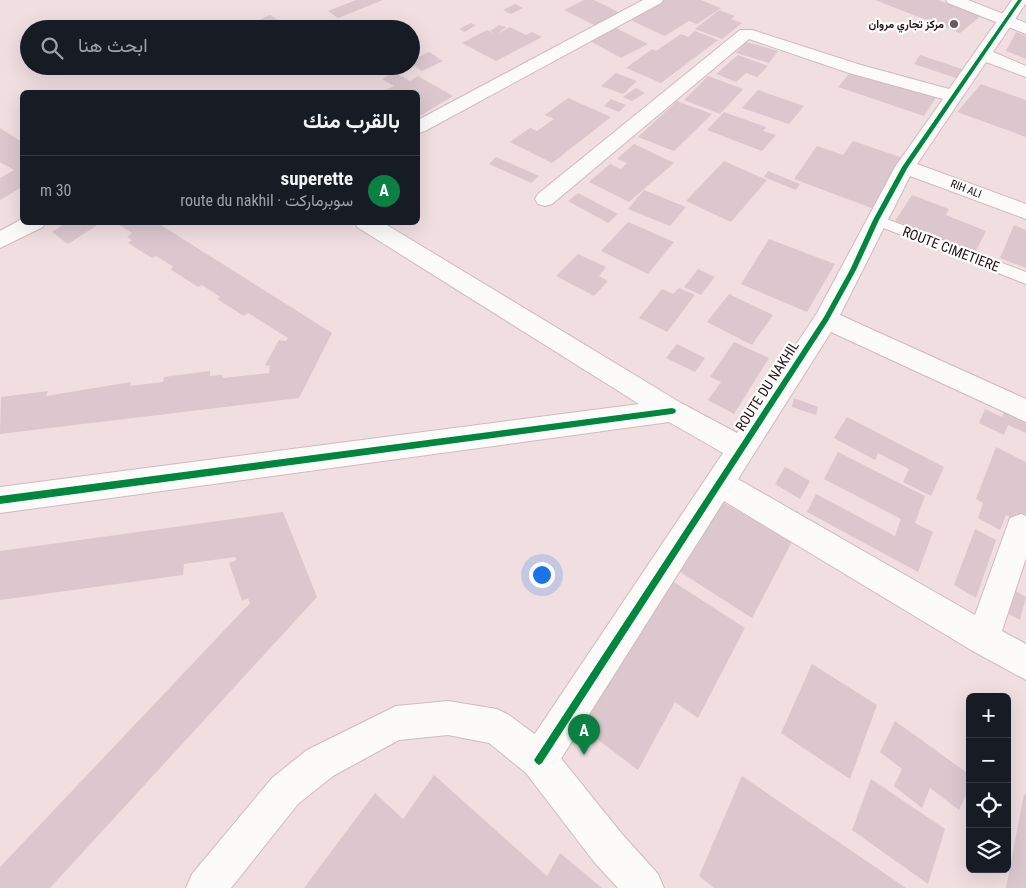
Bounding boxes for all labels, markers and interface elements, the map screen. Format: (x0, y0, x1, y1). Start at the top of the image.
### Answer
place label: مركز تجاري مروان (869, 18, 944, 33)
marker: مركز تجاري مروان (948, 18, 960, 30)
search box (20, 20, 420, 75)
icon: search (38, 34, 66, 62)
text: ابحث هنا (78, 34, 148, 57)
text: بالقرب منك (303, 109, 400, 133)
text: superette (281, 167, 353, 190)
street label: RIH ALI (949, 177, 983, 201)
text: 30 m (40, 181, 72, 200)
text: A (379, 181, 389, 200)
text: سوبرماركت · route du nakhil (180, 191, 353, 210)
street label: ROUTE CIMETIERE (900, 223, 1002, 275)
street label: ROUTE DU NAKHIL (732, 338, 802, 434)
your location (529, 562, 555, 588)
map controls (966, 693, 1011, 873)
button: + (966, 693, 1011, 738)
pin: A (568, 714, 600, 755)
button: − (966, 738, 1011, 783)
button: locate (966, 783, 1011, 828)
button: layers (966, 828, 1011, 873)

